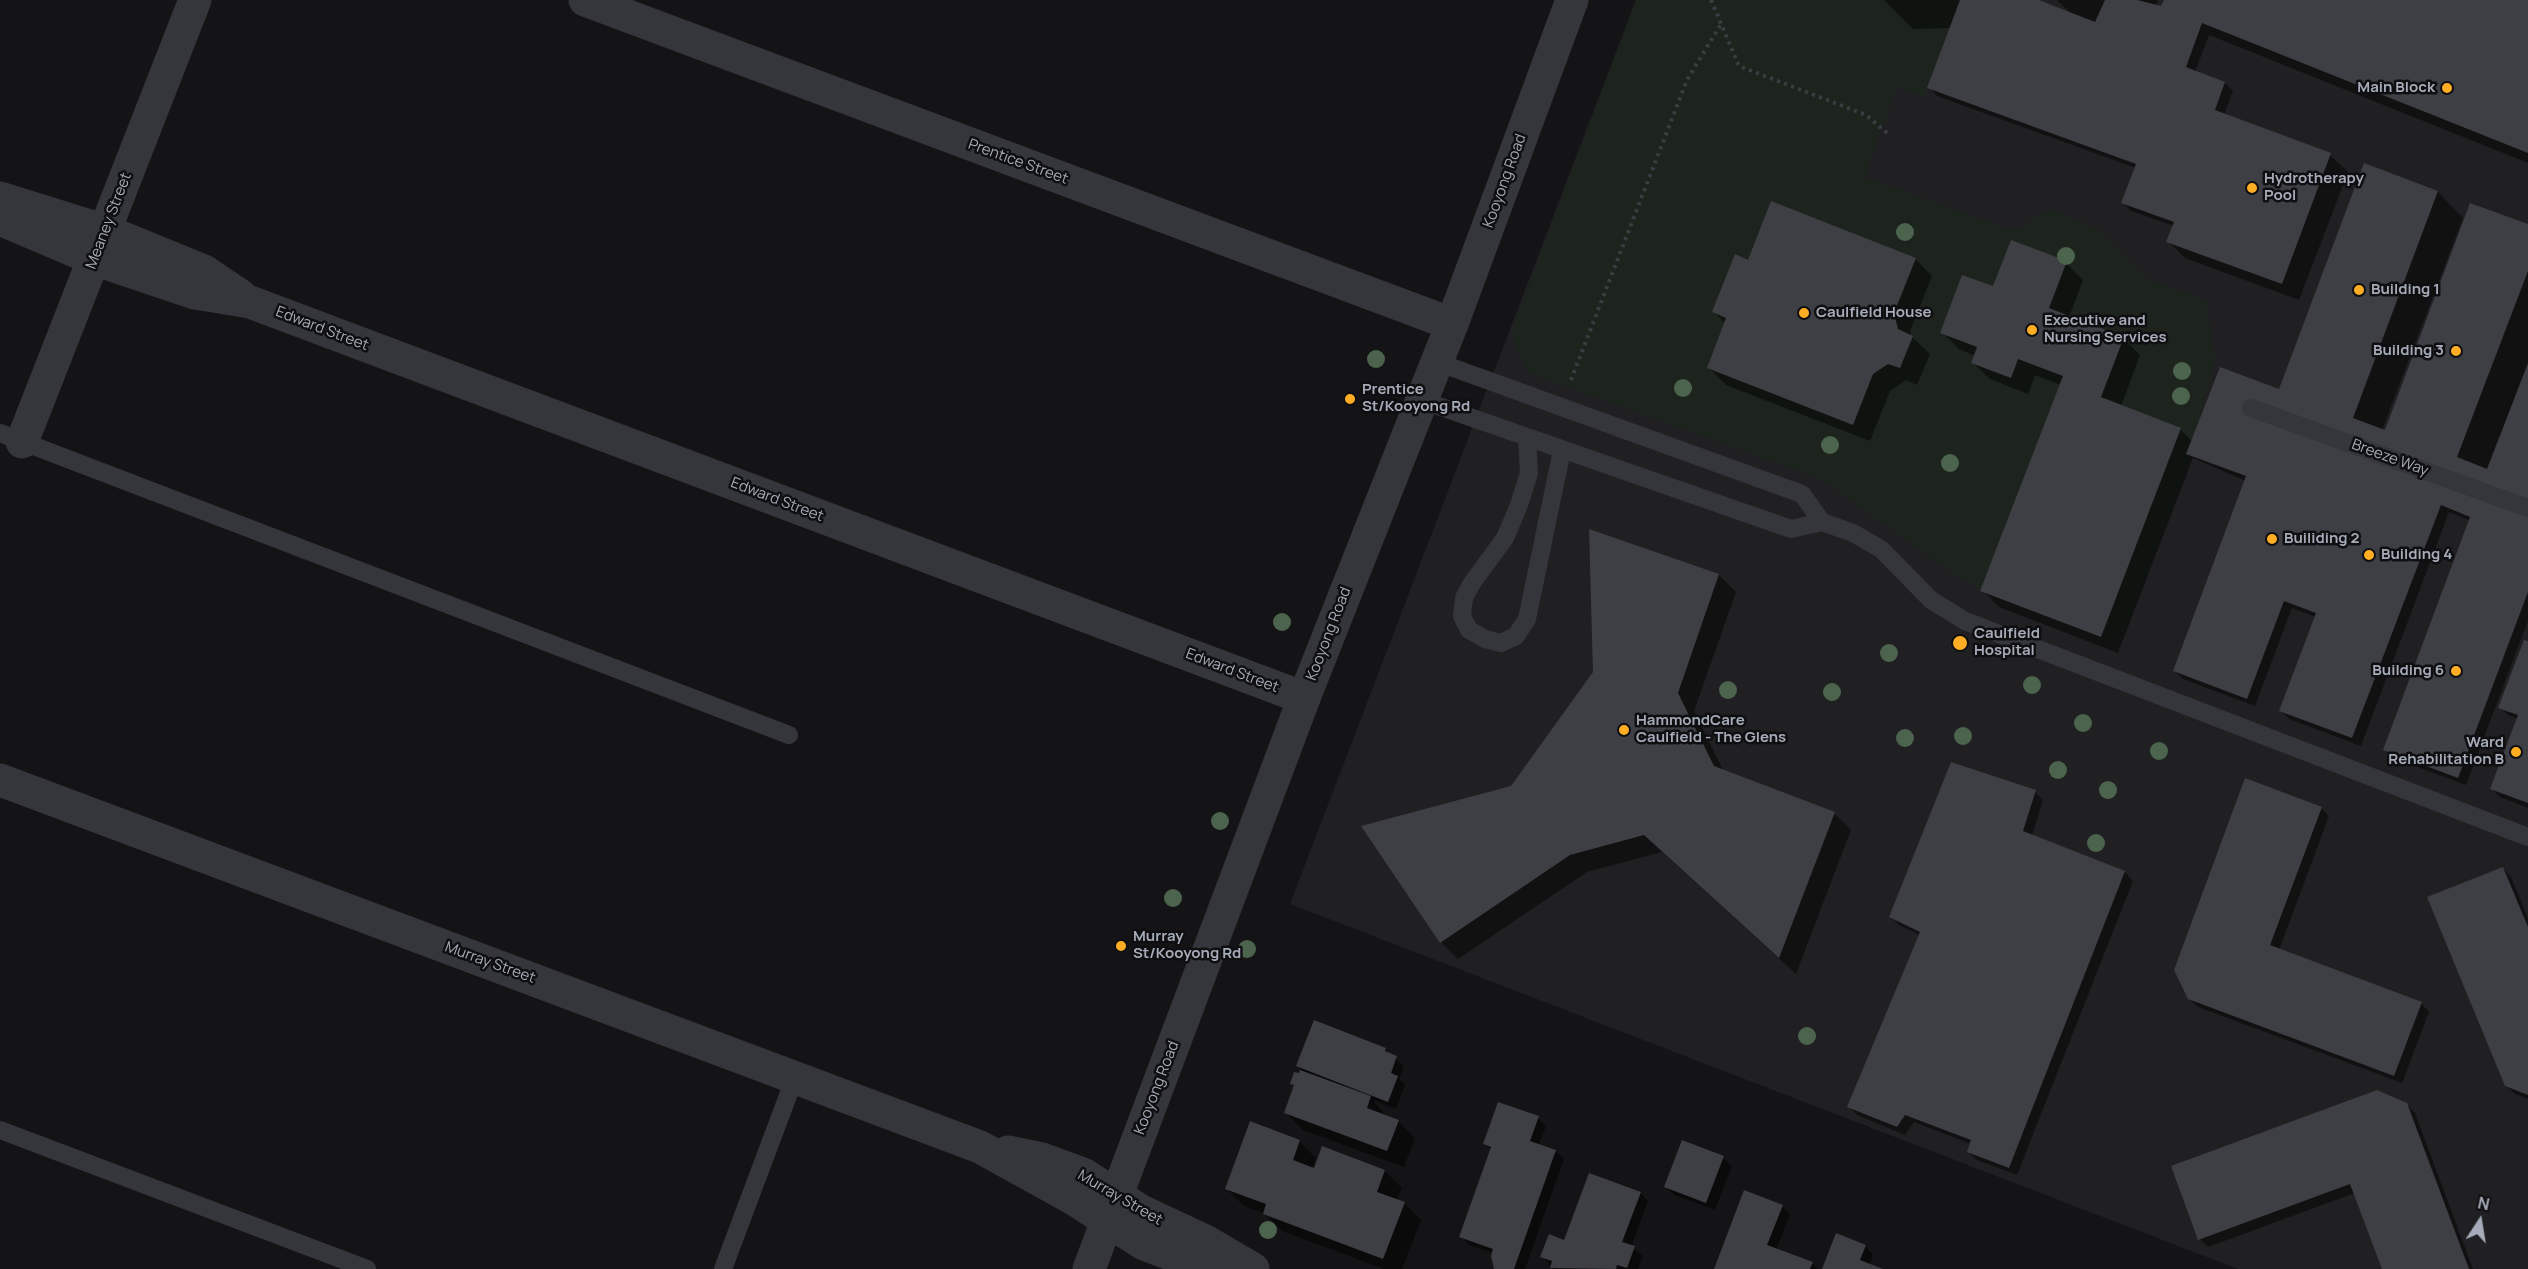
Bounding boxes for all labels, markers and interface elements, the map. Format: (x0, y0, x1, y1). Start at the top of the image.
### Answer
place label: Main Block (2357, 79, 2435, 97)
marker: Main Block (2440, 81, 2454, 95)
street label: Kooyong Road (1480, 132, 1530, 230)
street label: Prentice Street (966, 136, 1070, 188)
street label: Meaney Street (82, 170, 136, 272)
place label: Hydrotherapy Pool (2264, 170, 2364, 205)
marker: Hydrotherapy Pool (2245, 181, 2259, 195)
place label: Building 1 (2371, 281, 2440, 299)
marker: Building 1 (2352, 283, 2366, 297)
street label: Edward Street (273, 303, 371, 355)
place label: Caulfield House (1816, 304, 1932, 322)
marker: Caulfield House (1797, 306, 1811, 320)
place label: Executive and Nursing Services (2044, 312, 2167, 347)
marker: Executive and Nursing Services (2025, 323, 2039, 337)
place label: Building 3 (2373, 342, 2444, 360)
marker: Building 3 (2449, 344, 2463, 358)
place label: Prentice St/Kooyong Rd (1362, 381, 1470, 416)
marker: Prentice St/Kooyong Rd (1343, 392, 1357, 406)
street label: Breeze Way (2349, 436, 2431, 480)
street label: Edward Street (728, 474, 826, 526)
place label: Builiding 2 (2284, 530, 2359, 548)
marker: Builiding 2 (2265, 532, 2279, 546)
place label: Building 4 (2381, 546, 2452, 564)
marker: Building 4 (2362, 548, 2376, 562)
street label: Kooyong Road (1303, 585, 1355, 683)
place label: Caulfield Hospital (1974, 625, 2040, 660)
marker: Caulfield Hospital (1951, 634, 1969, 652)
street label: Edward Street (1183, 645, 1281, 697)
place label: Building 6 (2372, 662, 2444, 680)
marker: Building 6 (2449, 664, 2463, 678)
place label: HammondCare Caulfield - The Glens (1636, 712, 1786, 747)
marker: HammondCare Caulfield - The Glens (1617, 723, 1631, 737)
place label: Ward Rehabilitation B (2388, 734, 2504, 769)
marker: Ward Rehabilitation B (2509, 745, 2523, 759)
place label: Murray St/Kooyong Rd (1133, 928, 1241, 963)
street label: Murray Street (442, 938, 538, 988)
marker: Murray St/Kooyong Rd (1114, 939, 1128, 953)
street label: Kooyong Road (1131, 1039, 1183, 1137)
street label: Murray Street (1074, 1166, 1166, 1230)
north arrow (2450, 1191, 2510, 1251)
text: N (2476, 1191, 2492, 1215)

